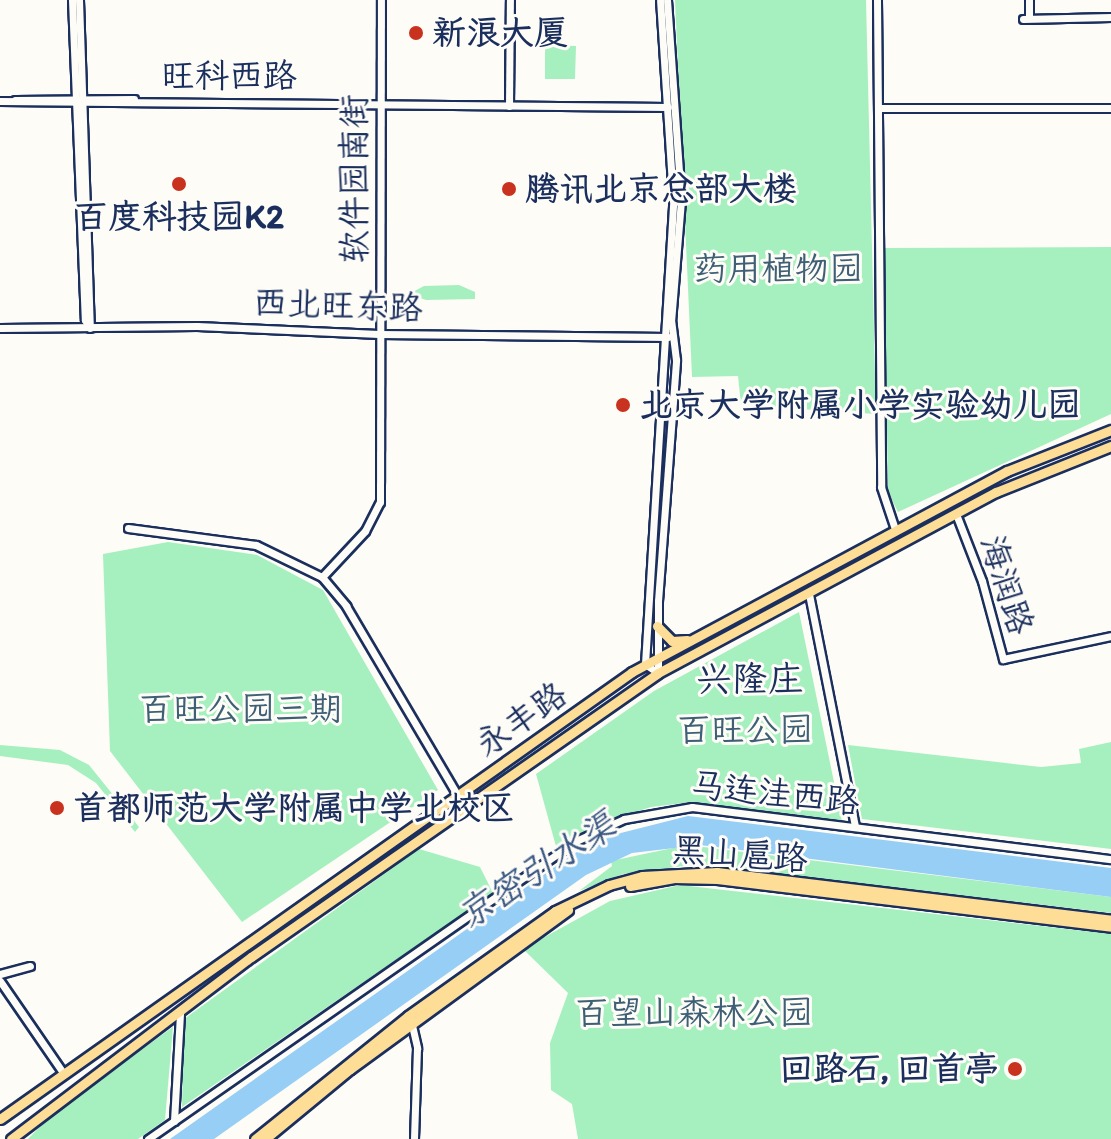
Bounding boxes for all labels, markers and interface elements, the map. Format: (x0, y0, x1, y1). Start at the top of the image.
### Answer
place label: 新浪大厦 (432, 13, 568, 53)
marker: 新浪大厦 (407, 24, 425, 42)
street label: 旺科西路 (161, 56, 297, 96)
street label: 软件园南街 (334, 94, 374, 264)
place label: 腾讯北京总部大楼 (525, 169, 797, 209)
marker: 百度科技园K2 (170, 175, 188, 193)
marker: 腾讯北京总部大楼 (500, 180, 518, 198)
place label: 百度科技园K2 (74, 197, 284, 237)
park label: 药用植物园 (693, 249, 863, 289)
street label: 西北旺东路 (252, 282, 424, 328)
place label: 北京大学附属小学实验幼儿园 (639, 385, 1081, 425)
marker: 北京大学附属小学实验幼儿园 (614, 396, 632, 414)
street label: 海润路 (972, 530, 1042, 640)
district label: 兴隆庄 (696, 657, 804, 701)
street label: 永丰路 (468, 673, 574, 765)
park label: 百旺公园三期 (139, 689, 343, 729)
park label: 百旺公园 (677, 710, 813, 750)
street label: 马连洼西路 (688, 764, 862, 822)
place label: 首都师范大学附属中学北校区 (73, 788, 515, 828)
marker: 首都师范大学附属中学北校区 (48, 799, 66, 817)
water label: 京密引水渠 (449, 803, 623, 937)
street label: 黑山扈路 (671, 829, 809, 879)
park label: 百望山森林公园 (575, 993, 813, 1033)
place label: 回路石, 回首亭 (779, 1049, 999, 1089)
marker: 回路石, 回首亭 (1006, 1060, 1024, 1078)

